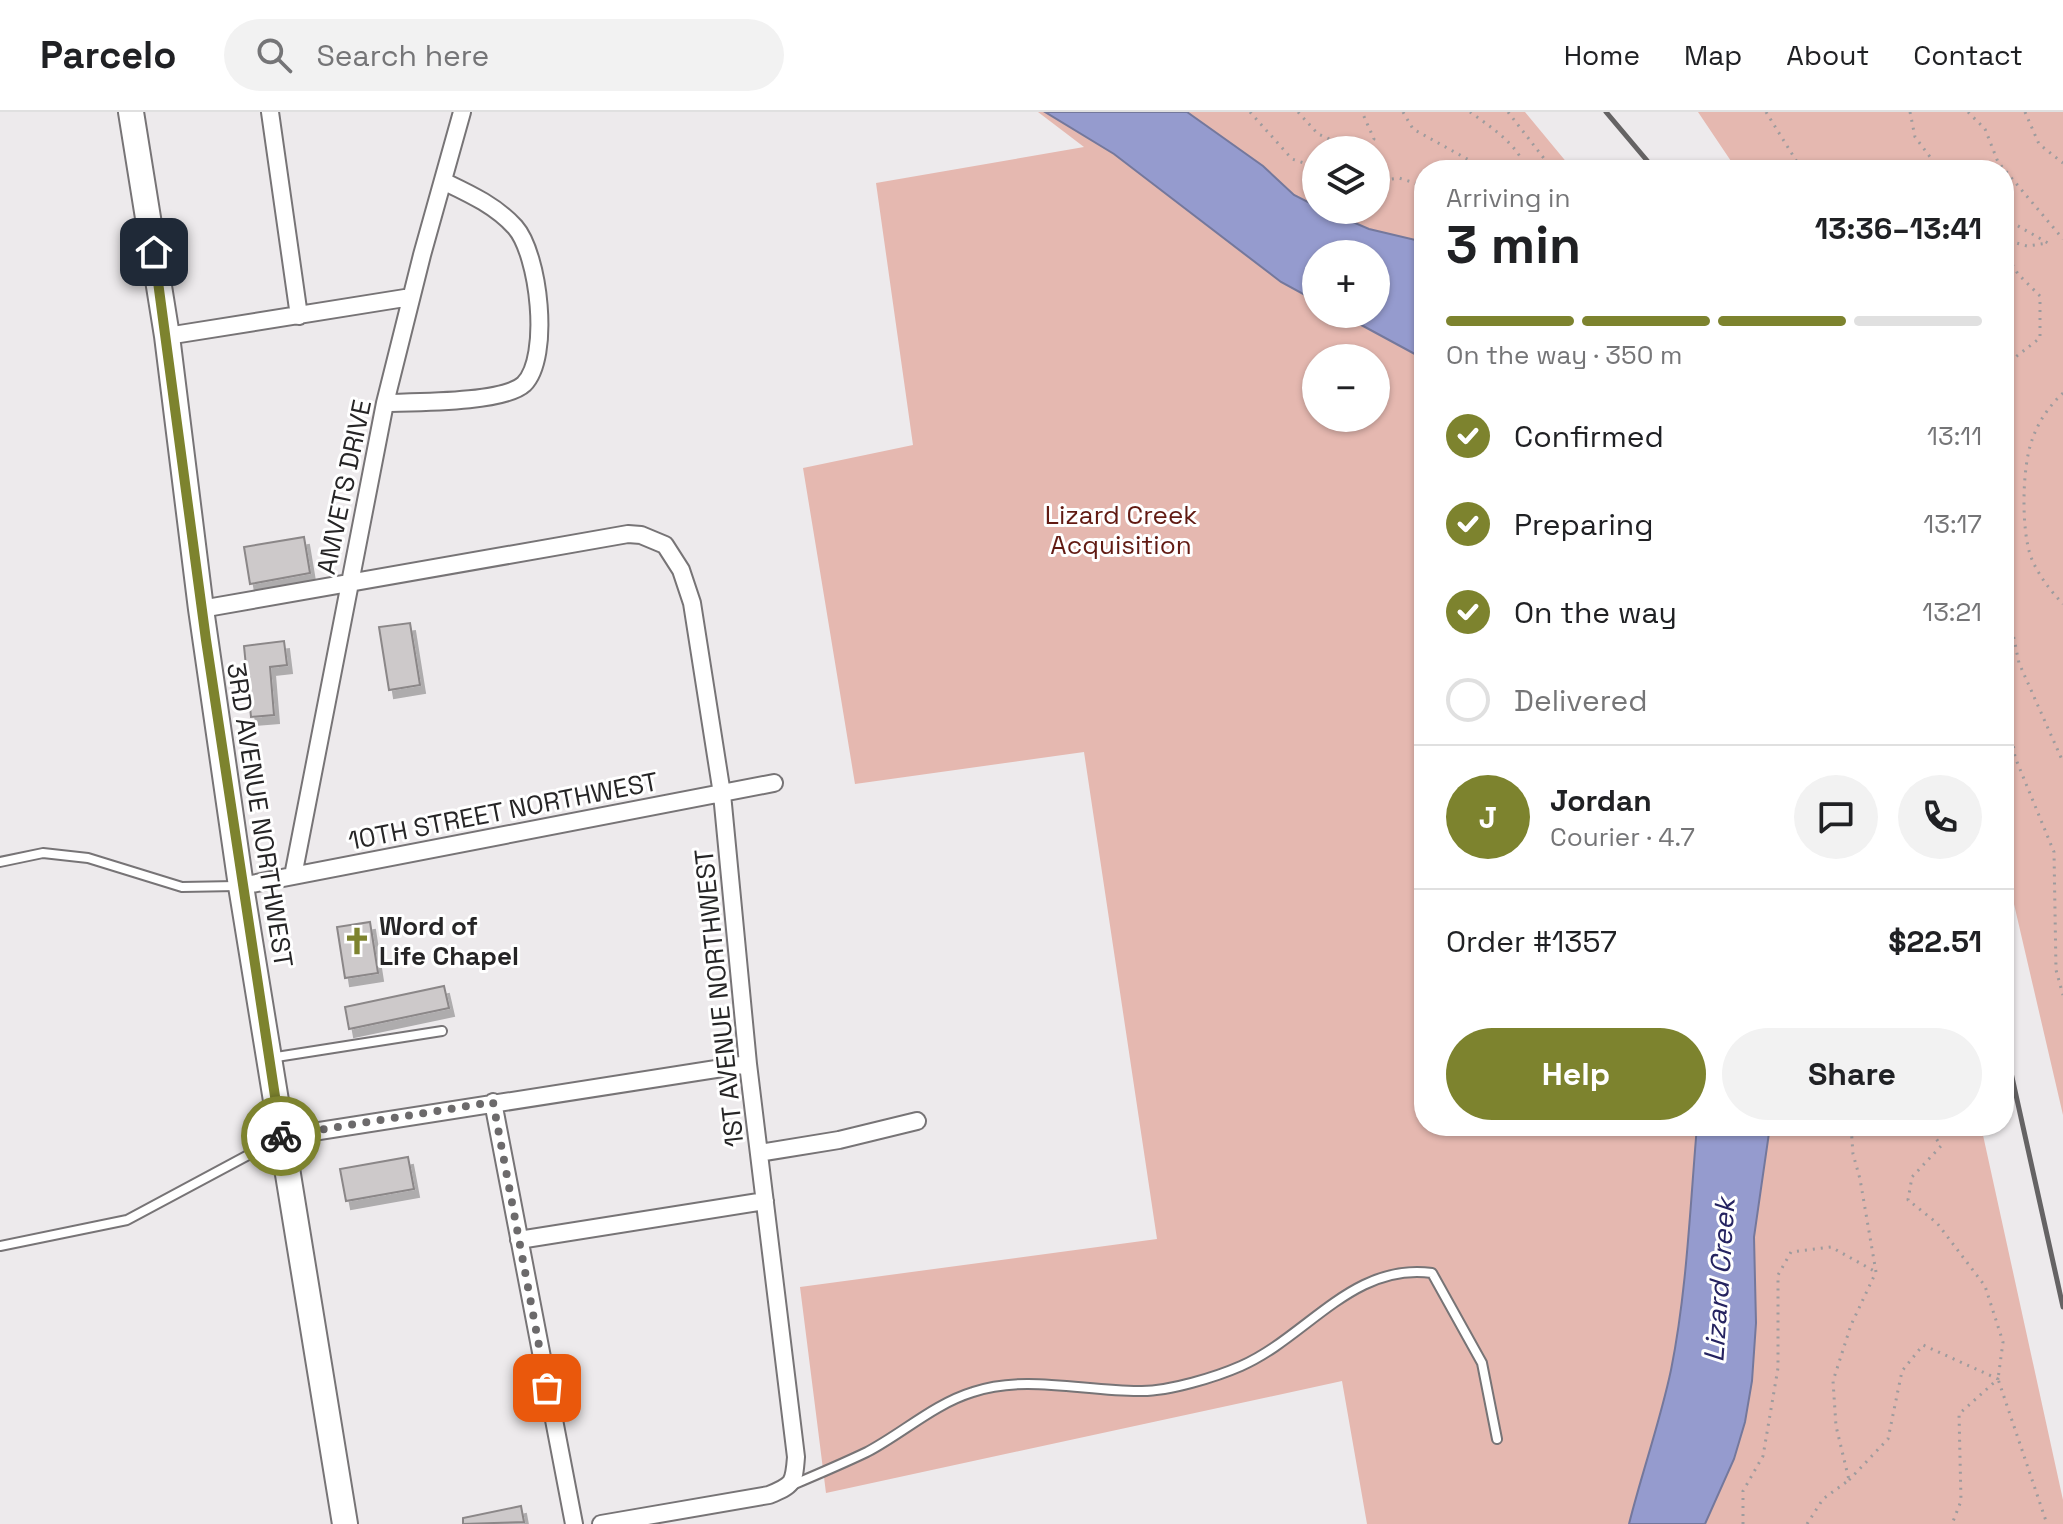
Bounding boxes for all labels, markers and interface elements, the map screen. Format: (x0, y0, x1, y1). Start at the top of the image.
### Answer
search box (224, 19, 784, 91)
text: Parcelo (40, 31, 176, 79)
icon: search (252, 33, 296, 77)
text: Search here (316, 36, 489, 75)
text: Home (1564, 37, 1640, 73)
text: Map (1684, 37, 1742, 73)
text: About (1786, 37, 1869, 73)
text: Contact (1913, 37, 2023, 73)
map controls (1302, 136, 1390, 432)
button: layers (1302, 136, 1390, 224)
text: Arriving in (1446, 181, 1570, 215)
text: 13:36–13:41 (1815, 209, 1982, 248)
text: 3 min (1446, 212, 1581, 278)
pin (120, 218, 188, 286)
icon: home (132, 230, 176, 274)
button: + (1302, 240, 1390, 328)
text: On the way · 350 m (1446, 338, 1682, 372)
button: − (1302, 344, 1390, 432)
street label: AMVETS DRIVE (309, 397, 379, 577)
icon: check (1446, 414, 1490, 458)
text: Confirmed (1514, 417, 1664, 456)
text: 13:11 (1927, 419, 1982, 453)
park label: Lizard Creek Acquisition (1045, 498, 1197, 562)
icon: check (1446, 502, 1490, 546)
text: Preparing (1514, 505, 1653, 544)
text: 13:17 (1923, 507, 1982, 541)
icon: check (1446, 590, 1490, 634)
text: On the way (1514, 593, 1677, 632)
text: 13:21 (1922, 595, 1982, 629)
street label: 3RD AVENUE NORTHWEST (219, 660, 301, 970)
text: Delivered (1514, 681, 1648, 720)
street label: 10TH STREET NORTHWEST (345, 764, 661, 858)
button: chat (1794, 775, 1878, 859)
button: phone (1898, 775, 1982, 859)
text: Jordan (1550, 781, 1652, 820)
text: J (1479, 798, 1497, 837)
text: Courier · 4.7 (1550, 820, 1695, 854)
street label: 1ST AVENUE NORTHWEST (686, 847, 752, 1149)
place label: Word of Life Chapel (379, 909, 519, 973)
text: Order #1357 (1446, 922, 1617, 961)
text: $22.51 (1888, 922, 1982, 961)
church icon: Word of Life Chapel (342, 926, 372, 956)
button: Help (1446, 1028, 1706, 1120)
button: Share (1722, 1028, 1982, 1120)
courier (241, 1096, 321, 1176)
icon: bike (259, 1114, 303, 1158)
water label: Lizard Creek (1695, 1194, 1743, 1363)
pin (513, 1354, 581, 1422)
icon: bag (525, 1366, 569, 1410)

